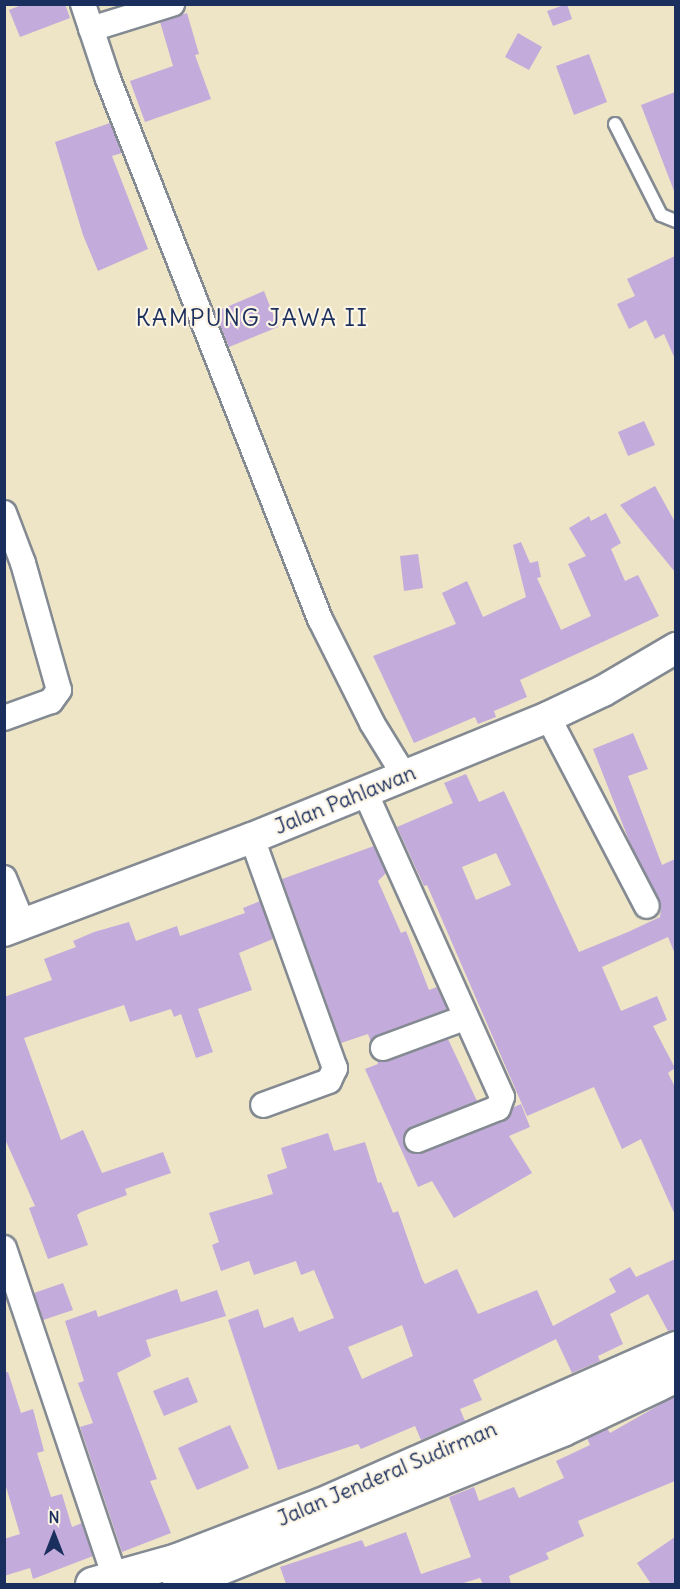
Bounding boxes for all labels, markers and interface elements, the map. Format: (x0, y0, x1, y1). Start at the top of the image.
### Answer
district label: KAMPUNG JAWA II (135, 304, 369, 332)
street label: Jalan Pahlawan (271, 760, 419, 840)
street label: Jalan Jenderal Sudirman (273, 1416, 501, 1532)
north arrow (24, 1505, 84, 1565)
text: N (48, 1507, 60, 1527)

